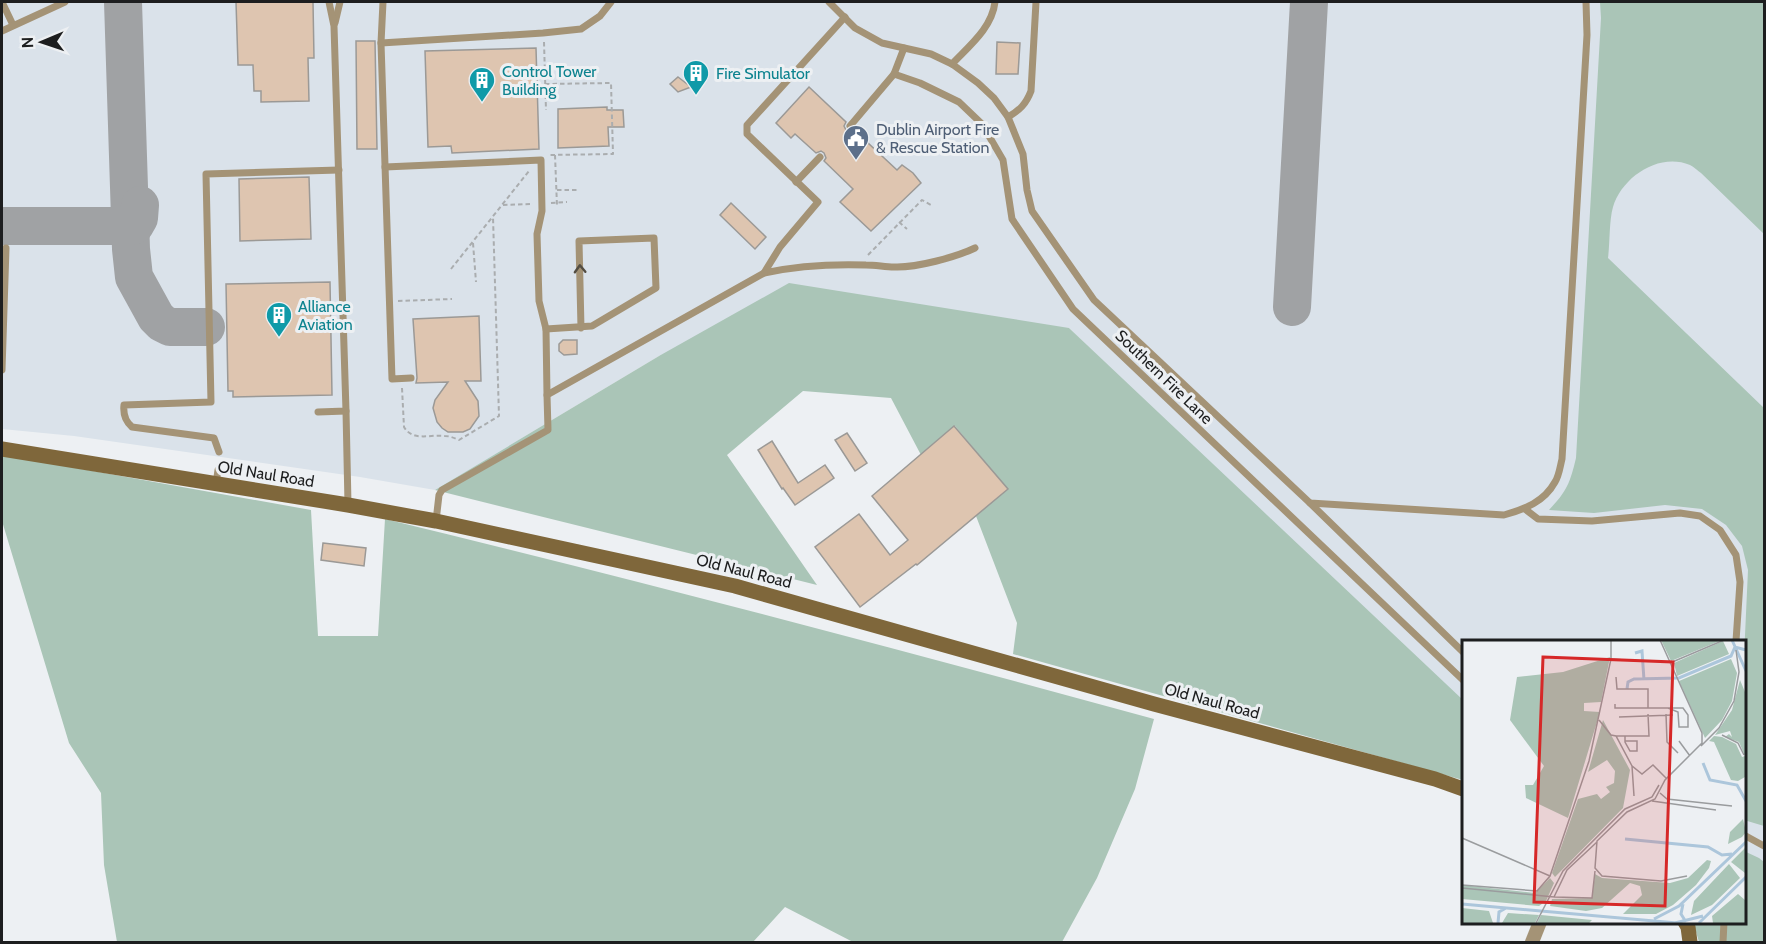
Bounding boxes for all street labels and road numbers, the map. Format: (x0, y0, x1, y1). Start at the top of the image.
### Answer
street label: Southern Fire Lane (1112, 326, 1216, 428)
street label: Old Naul Road (216, 457, 316, 491)
street label: Old Naul Road (694, 550, 794, 592)
street label: Old Naul Road (1162, 679, 1262, 723)

